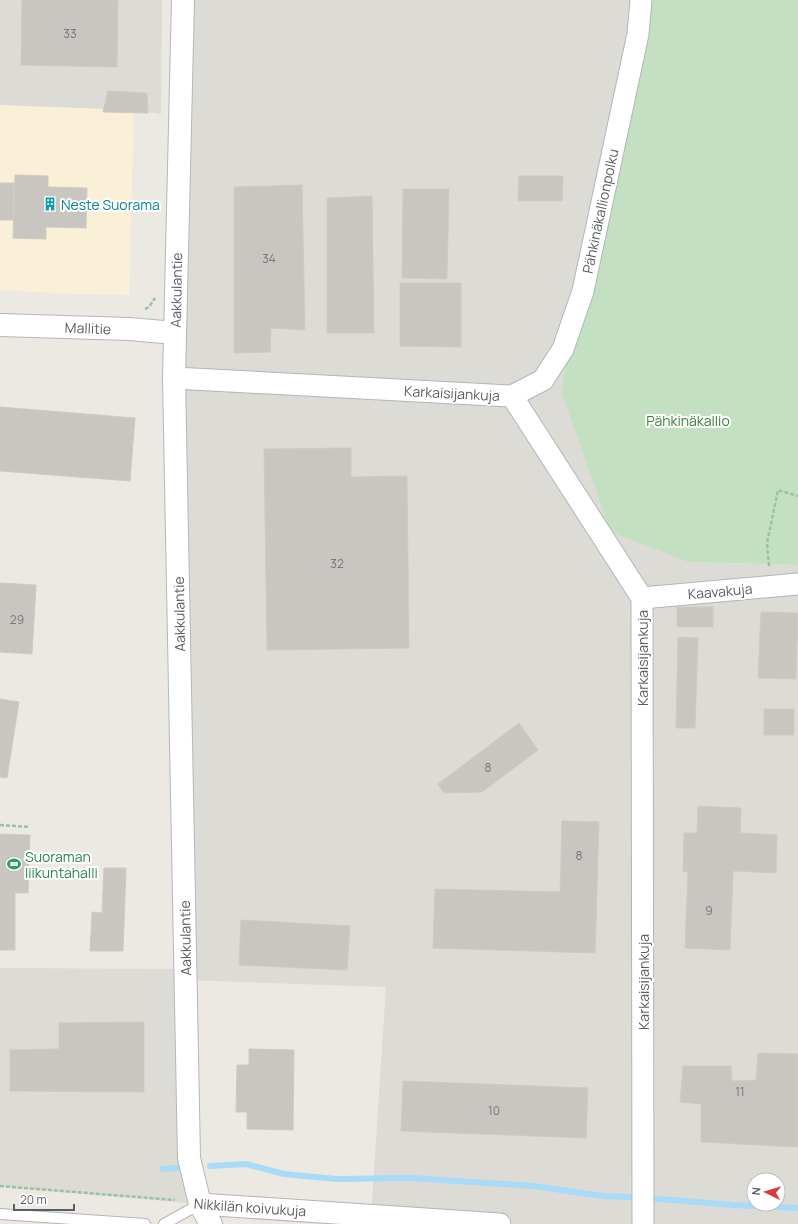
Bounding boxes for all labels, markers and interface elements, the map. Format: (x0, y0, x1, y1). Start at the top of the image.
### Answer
house number: 33 (63, 25, 77, 42)
street label: Pähkinäkallionpolku (578, 147, 622, 275)
place label: Neste Suorama (61, 195, 160, 214)
building icon: Neste Suorama (42, 196, 58, 212)
house number: 34 (262, 250, 276, 267)
street label: Aakkulantie (166, 252, 186, 328)
street label: Mallitie (64, 318, 112, 338)
street label: Karkaisijankuja (404, 381, 500, 405)
park label: Pähkinäkallio (646, 411, 730, 430)
house number: 32 (330, 555, 344, 572)
street label: Aakkulantie (169, 576, 189, 652)
street label: Kaavakuja (687, 579, 753, 603)
street label: Karkaisijankuja (633, 610, 652, 706)
house number: 29 (10, 611, 24, 628)
house number: 8 (485, 759, 492, 776)
place label: Suoraman liikuntahalli (25, 847, 98, 882)
house number: 8 (576, 847, 583, 864)
sports icon: Suoraman liikuntahalli (6, 856, 22, 872)
street label: Aakkulantie (175, 900, 195, 976)
house number: 9 (705, 902, 713, 919)
street label: Karkaisijankuja (634, 934, 653, 1030)
house number: 11 (735, 1083, 745, 1100)
house number: 10 (488, 1102, 500, 1119)
north arrow (746, 1172, 786, 1212)
scale bar (14, 1186, 74, 1212)
text: N (748, 1186, 763, 1196)
text: 20 m (20, 1191, 47, 1208)
street label: Nikkilän koivukuja (193, 1194, 307, 1220)

